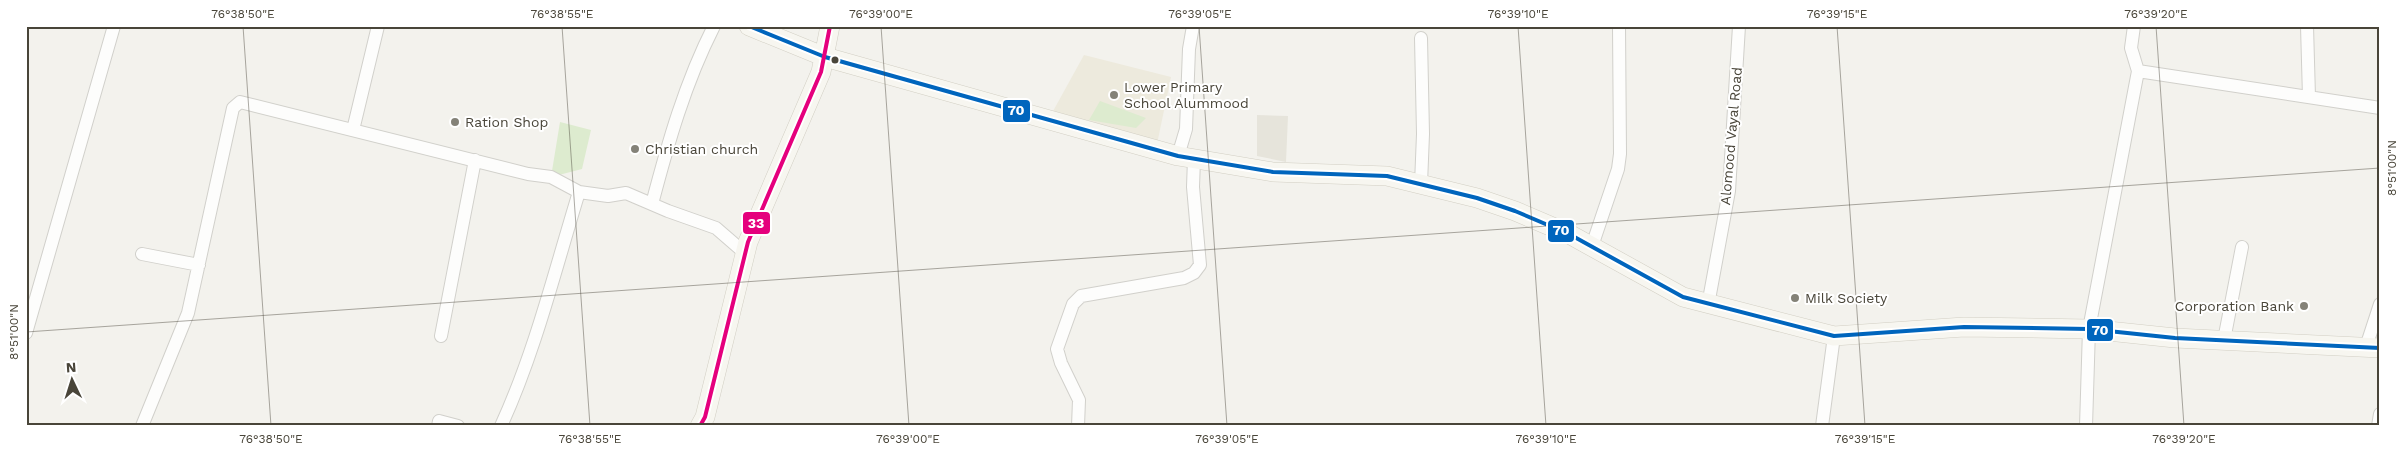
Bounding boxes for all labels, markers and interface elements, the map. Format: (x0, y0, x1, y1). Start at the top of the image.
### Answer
text: 76°38'50"E (211, 7, 275, 21)
text: 76°38'55"E (531, 7, 594, 21)
text: 76°39'00"E (849, 7, 913, 21)
text: 76°39'05"E (1168, 7, 1232, 21)
text: 76°39'10"E (1487, 7, 1549, 21)
text: 76°39'15"E (1807, 7, 1868, 21)
text: 76°39'20"E (2124, 7, 2188, 21)
unlabelled marker (830, 55, 840, 65)
street label: Alomood Vayal Road (1717, 66, 1745, 206)
place label: Lower Primary School Alummood (1124, 79, 1249, 111)
marker: Lower Primary School Alummood (1108, 89, 1120, 101)
line badge: 70 (1002, 99, 1031, 123)
text: 70 (1007, 102, 1025, 118)
place label: Ration Shop (465, 114, 548, 130)
marker: Ration Shop (449, 116, 461, 128)
text: 8°51'00"N (2385, 140, 2399, 196)
place label: Christian church (645, 141, 758, 157)
marker: Christian church (629, 143, 641, 155)
line badge: 33 (742, 211, 771, 235)
text: 33 (748, 215, 764, 231)
line badge: 70 (1547, 219, 1575, 243)
text: 70 (1552, 222, 1570, 238)
place label: Milk Society (1805, 290, 1888, 306)
marker: Milk Society (1789, 292, 1801, 304)
place label: Corporation Bank (2175, 298, 2294, 314)
marker: Corporation Bank (2298, 300, 2310, 312)
text: 8°51'00"N (7, 304, 21, 360)
line badge: 70 (2086, 318, 2114, 342)
text: 70 (2091, 322, 2109, 338)
north arrow (48, 354, 98, 404)
text: N (65, 359, 77, 375)
text: 76°38'50"E (239, 432, 303, 446)
text: 76°38'55"E (559, 432, 622, 446)
text: 76°39'00"E (876, 432, 940, 446)
text: 76°39'05"E (1195, 432, 1259, 446)
text: 76°39'10"E (1515, 432, 1577, 446)
text: 76°39'15"E (1835, 432, 1896, 446)
text: 76°39'20"E (2152, 432, 2216, 446)

